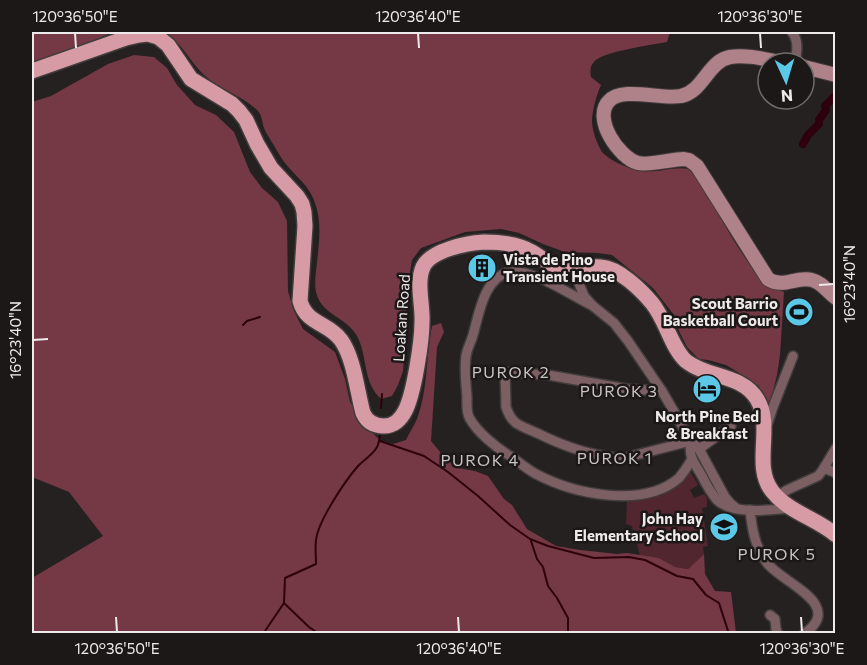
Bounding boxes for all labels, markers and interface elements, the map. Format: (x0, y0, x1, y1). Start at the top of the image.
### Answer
text: 120°36'50"E (32, 7, 118, 25)
text: 120°36'40"E (375, 7, 461, 25)
text: 120°36'30"E (717, 7, 803, 25)
north arrow (756, 51, 816, 111)
text: N (780, 87, 794, 106)
text: 16°23'40"N (840, 245, 858, 323)
place label: Vista de Pino Transient House (503, 250, 615, 285)
building icon: Vista de Pino Transient House (466, 252, 498, 284)
street label: Loakan Road (389, 274, 413, 362)
place label: Scout Barrio Basketball Court (663, 294, 778, 329)
sports icon: Scout Barrio Basketball Court (783, 296, 815, 328)
text: 16°23'40"N (6, 301, 24, 379)
district label: PUROK 2 (472, 362, 550, 381)
hotel icon: North Pine Bed & Breakfast (691, 373, 723, 405)
district label: PUROK 3 (580, 381, 658, 400)
place label: North Pine Bed & Breakfast (655, 407, 759, 442)
district label: PUROK 1 (577, 448, 653, 467)
district label: PUROK 4 (440, 450, 520, 469)
place label: John Hay Elementary School (574, 509, 704, 544)
school or university icon: John Hay Elementary School (708, 511, 740, 543)
district label: PUROK 5 (738, 544, 816, 563)
text: 120°36'50"E (74, 639, 160, 657)
text: 120°36'40"E (416, 639, 502, 657)
text: 120°36'30"E (759, 639, 845, 657)

